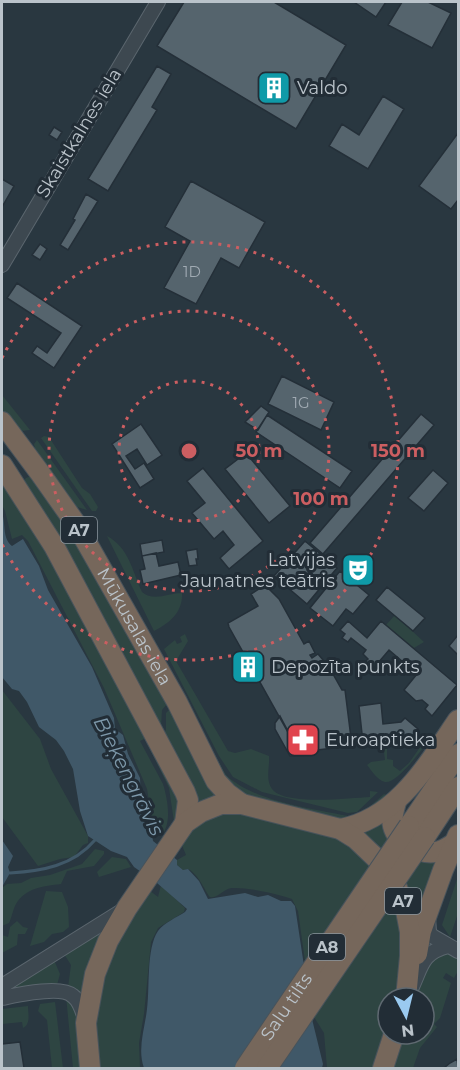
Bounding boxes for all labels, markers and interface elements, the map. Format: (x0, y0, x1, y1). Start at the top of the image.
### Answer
street label: Skaistkalnes iela (32, 64, 126, 202)
building icon: Valdo (256, 70, 292, 106)
place label: Valdo (297, 77, 348, 99)
house number: 1D (183, 262, 201, 281)
house number: 1G (292, 393, 310, 412)
text: 50 m (236, 440, 282, 462)
text: 150 m (371, 440, 425, 462)
centre of rings (179, 441, 199, 461)
text: 100 m (293, 488, 349, 510)
road number: A7 (61, 517, 97, 543)
place label: Latvijas Jaunatnes teātris (179, 549, 335, 592)
theatre icon: Latvijas Jaunatnes teātris (340, 552, 376, 588)
street label: Mūkusalas iela (92, 564, 176, 689)
building icon: Depozīta punkts (230, 649, 266, 685)
place label: Depozīta punkts (271, 656, 420, 678)
water label: Bieķengrāvis (88, 712, 169, 840)
pharmacy icon: Euroaptieka (285, 722, 321, 758)
place label: Euroaptieka (326, 729, 435, 751)
road number: A7 (385, 888, 421, 914)
road number: A8 (309, 934, 345, 960)
street label: Salu tilts (256, 969, 317, 1045)
north arrow (376, 986, 436, 1046)
text: N (400, 1020, 415, 1041)

